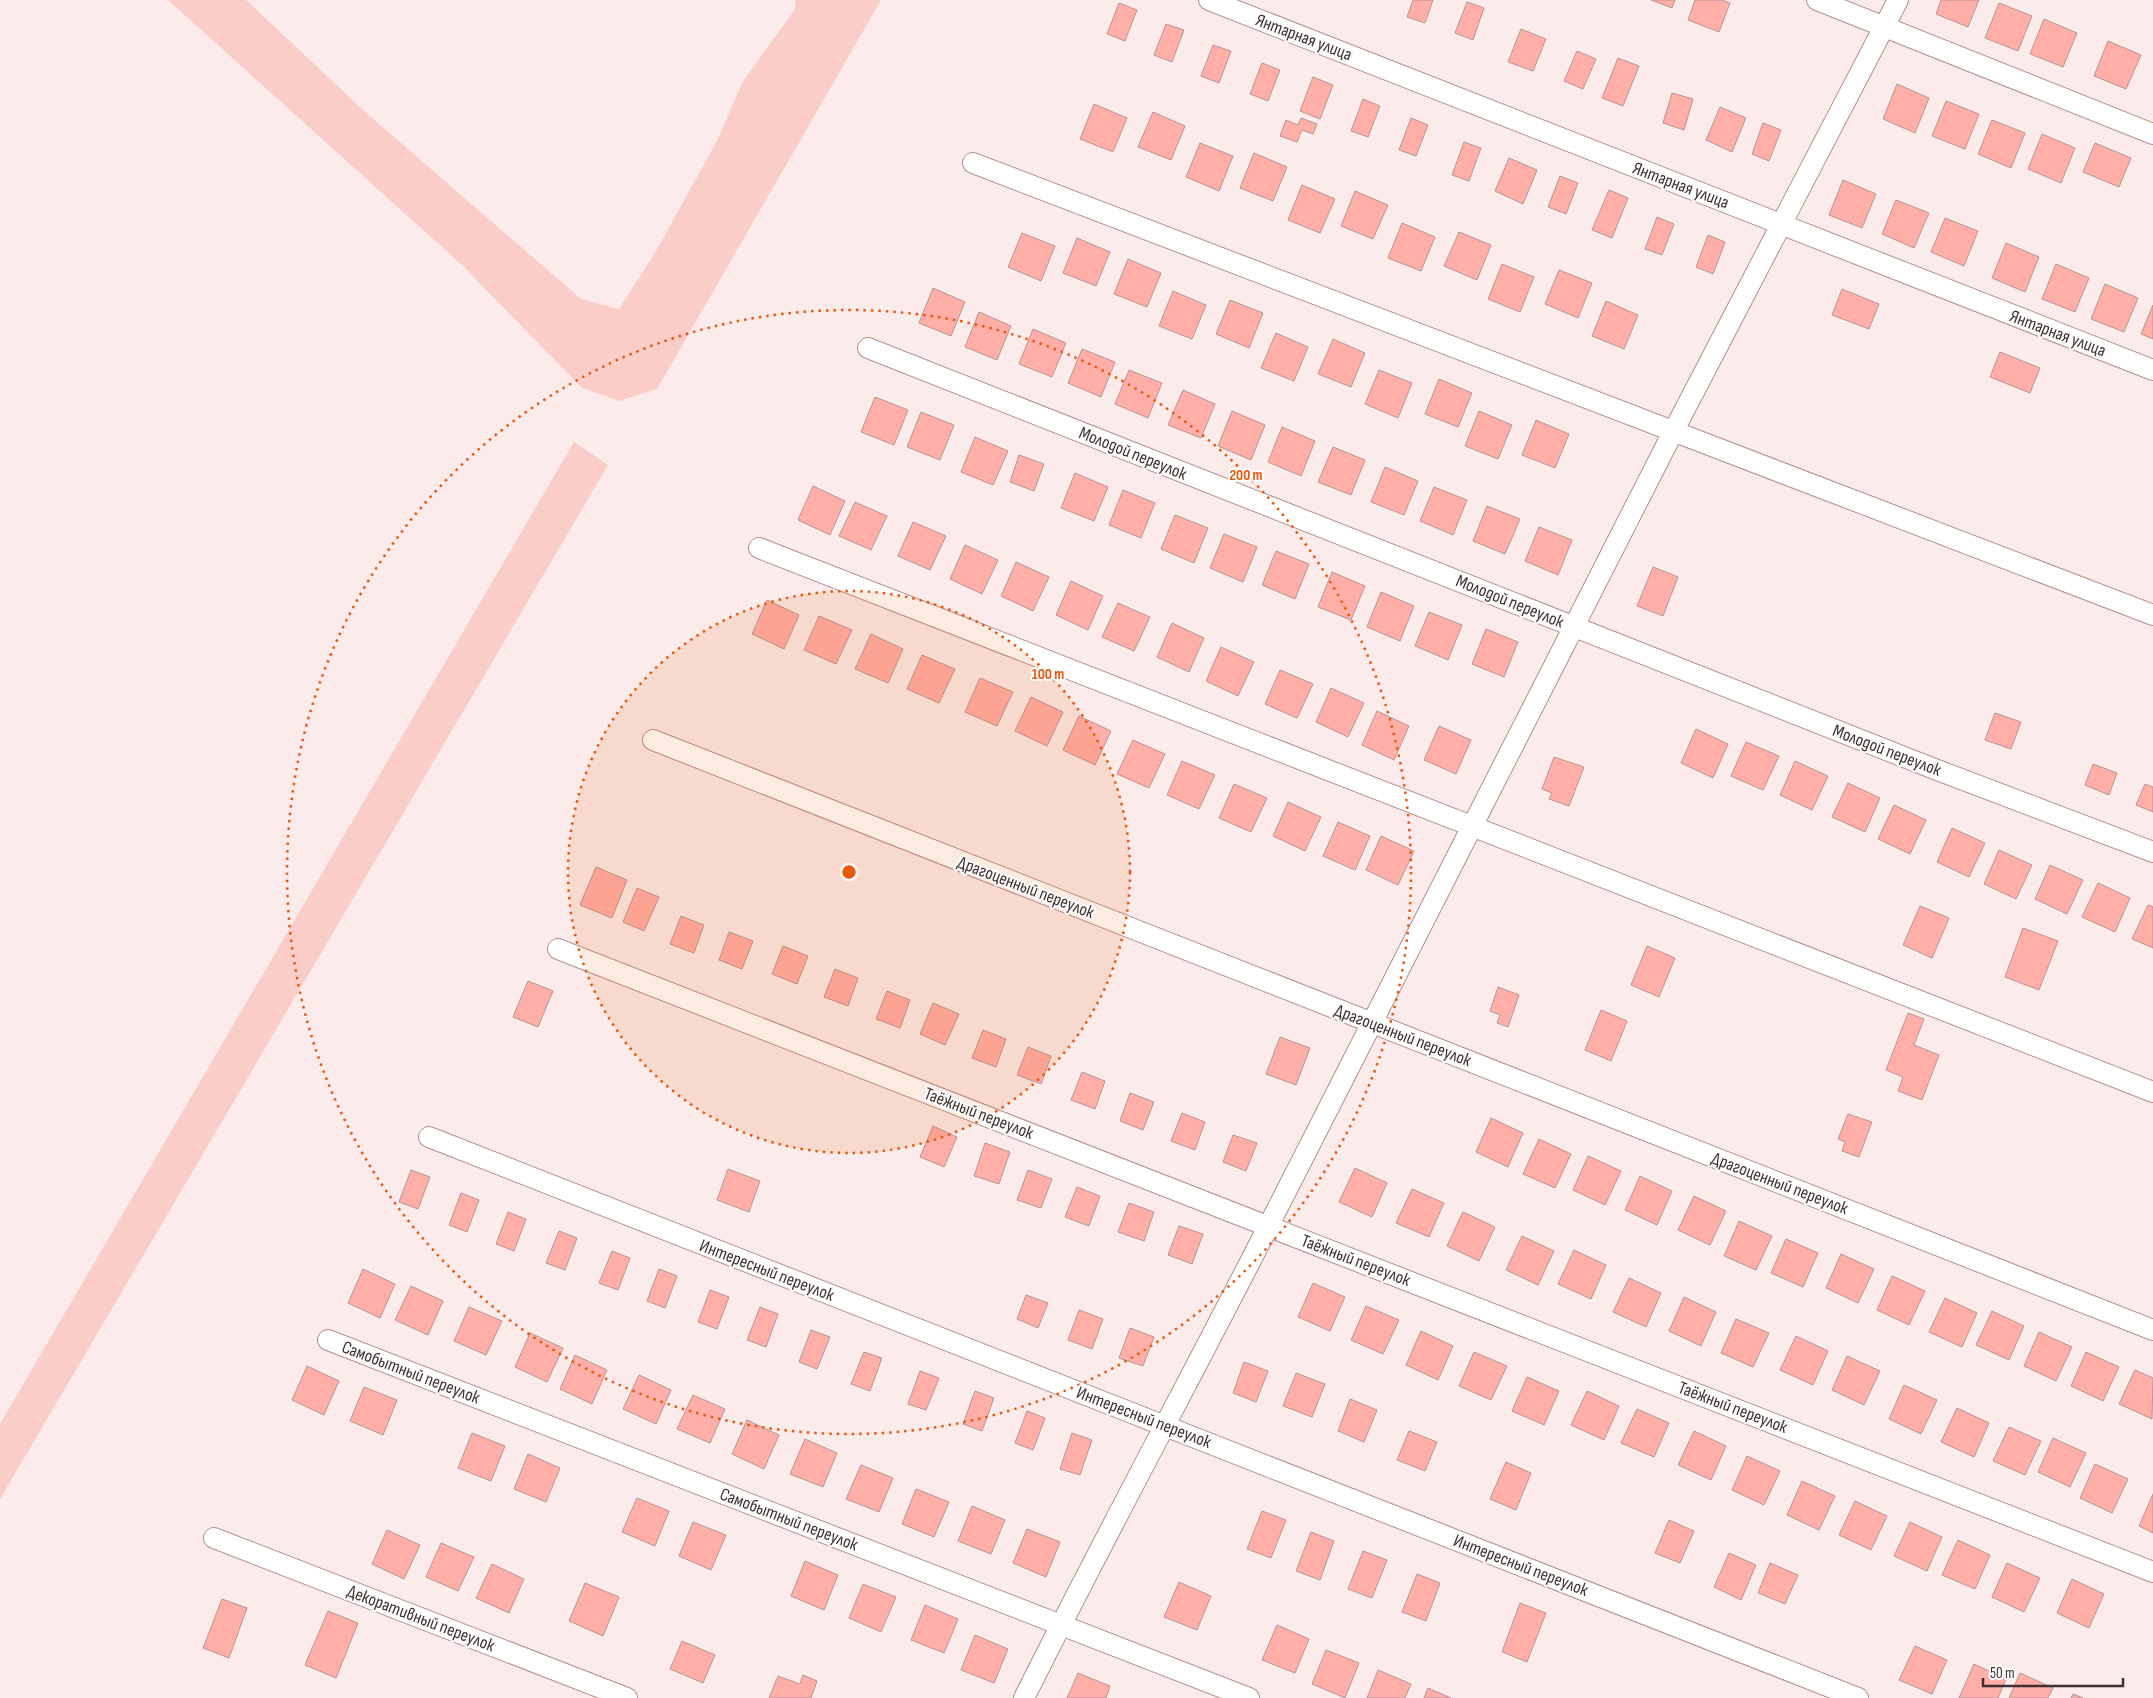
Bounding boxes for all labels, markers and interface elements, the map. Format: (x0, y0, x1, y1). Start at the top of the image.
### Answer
street label: Янтарная улица (1253, 10, 1355, 65)
street label: Янтарная улица (1630, 158, 1732, 213)
street label: Янтарная улица (2007, 306, 2109, 361)
street label: Молодой переулок (1076, 422, 1190, 485)
text: 200 m (1229, 466, 1263, 485)
street label: Молодой переулок (1453, 570, 1567, 633)
text: 100 m (1032, 665, 1064, 684)
street label: Молодой переулок (1830, 720, 1944, 781)
street label: Драгоценный переулок (954, 852, 1097, 923)
centre of rings (840, 863, 858, 881)
street label: Драгоценный переулок (1331, 1000, 1474, 1071)
street label: Таёжный переулок (921, 1083, 1037, 1144)
street label: Драгоценный переулок (1708, 1148, 1851, 1219)
street label: Таёжный переулок (1298, 1230, 1414, 1291)
street label: Интересный переулок (697, 1235, 837, 1306)
street label: Самобытный переулок (339, 1336, 483, 1409)
street label: Таёжный переулок (1675, 1377, 1791, 1438)
street label: Интересный переулок (1074, 1382, 1214, 1453)
street label: Самобытный переулок (717, 1483, 861, 1556)
street label: Интересный переулок (1451, 1530, 1591, 1601)
street label: Декоративный переулок (344, 1581, 498, 1656)
scale bar (1983, 1656, 2123, 1688)
text: 50 m (1990, 1664, 2015, 1683)

